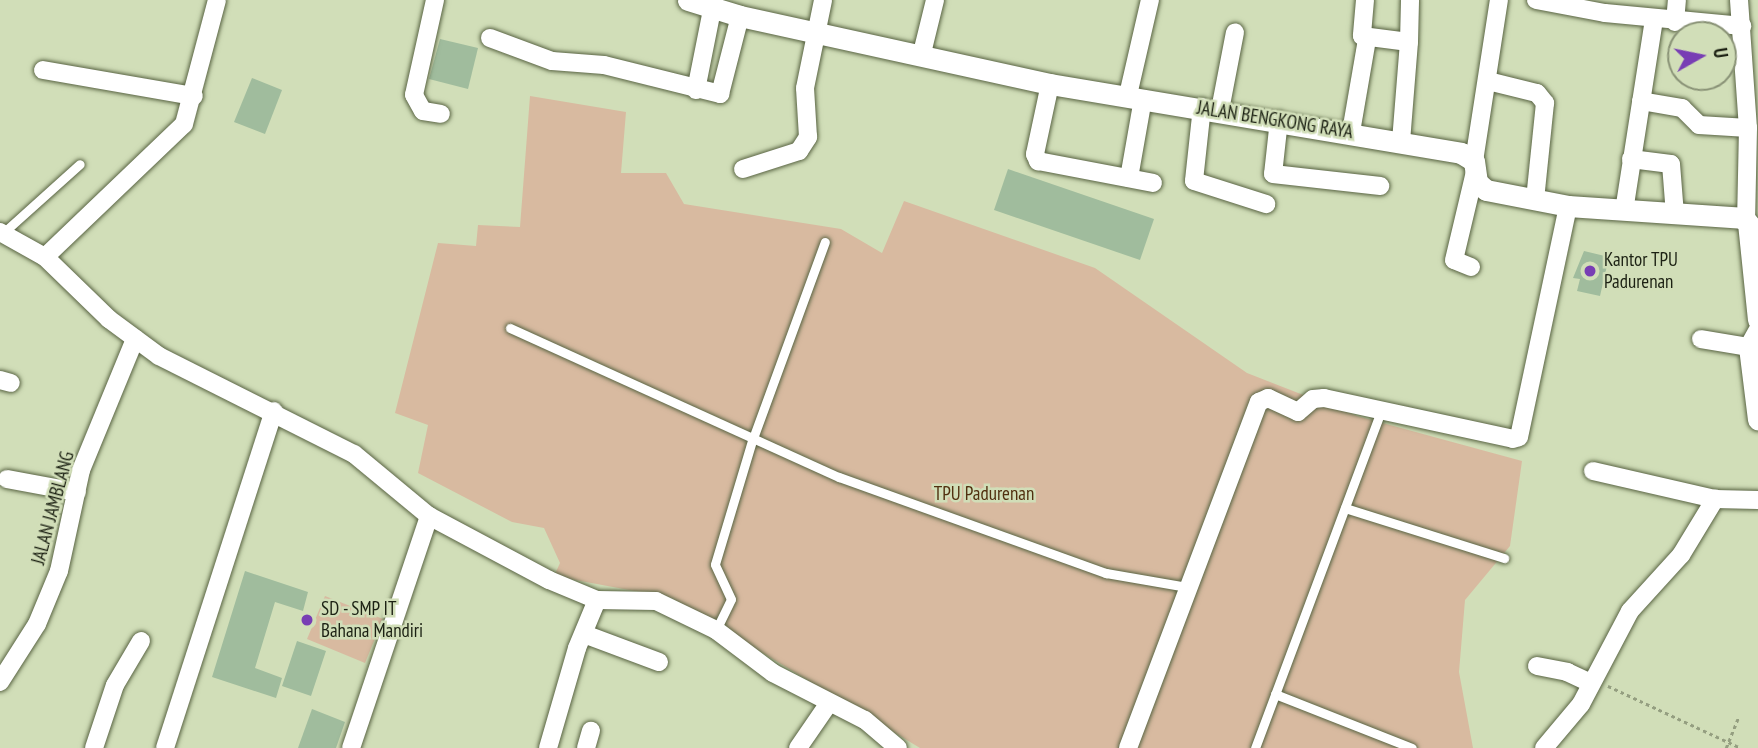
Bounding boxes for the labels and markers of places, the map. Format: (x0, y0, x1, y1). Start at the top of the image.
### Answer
place label: Kantor TPU Padurenan (1604, 249, 1678, 293)
marker: Kantor TPU Padurenan (1582, 263, 1598, 279)
place label: SD - SMP IT Bahana Mandiri (321, 598, 423, 642)
marker: SD - SMP IT Bahana Mandiri (299, 612, 315, 628)

